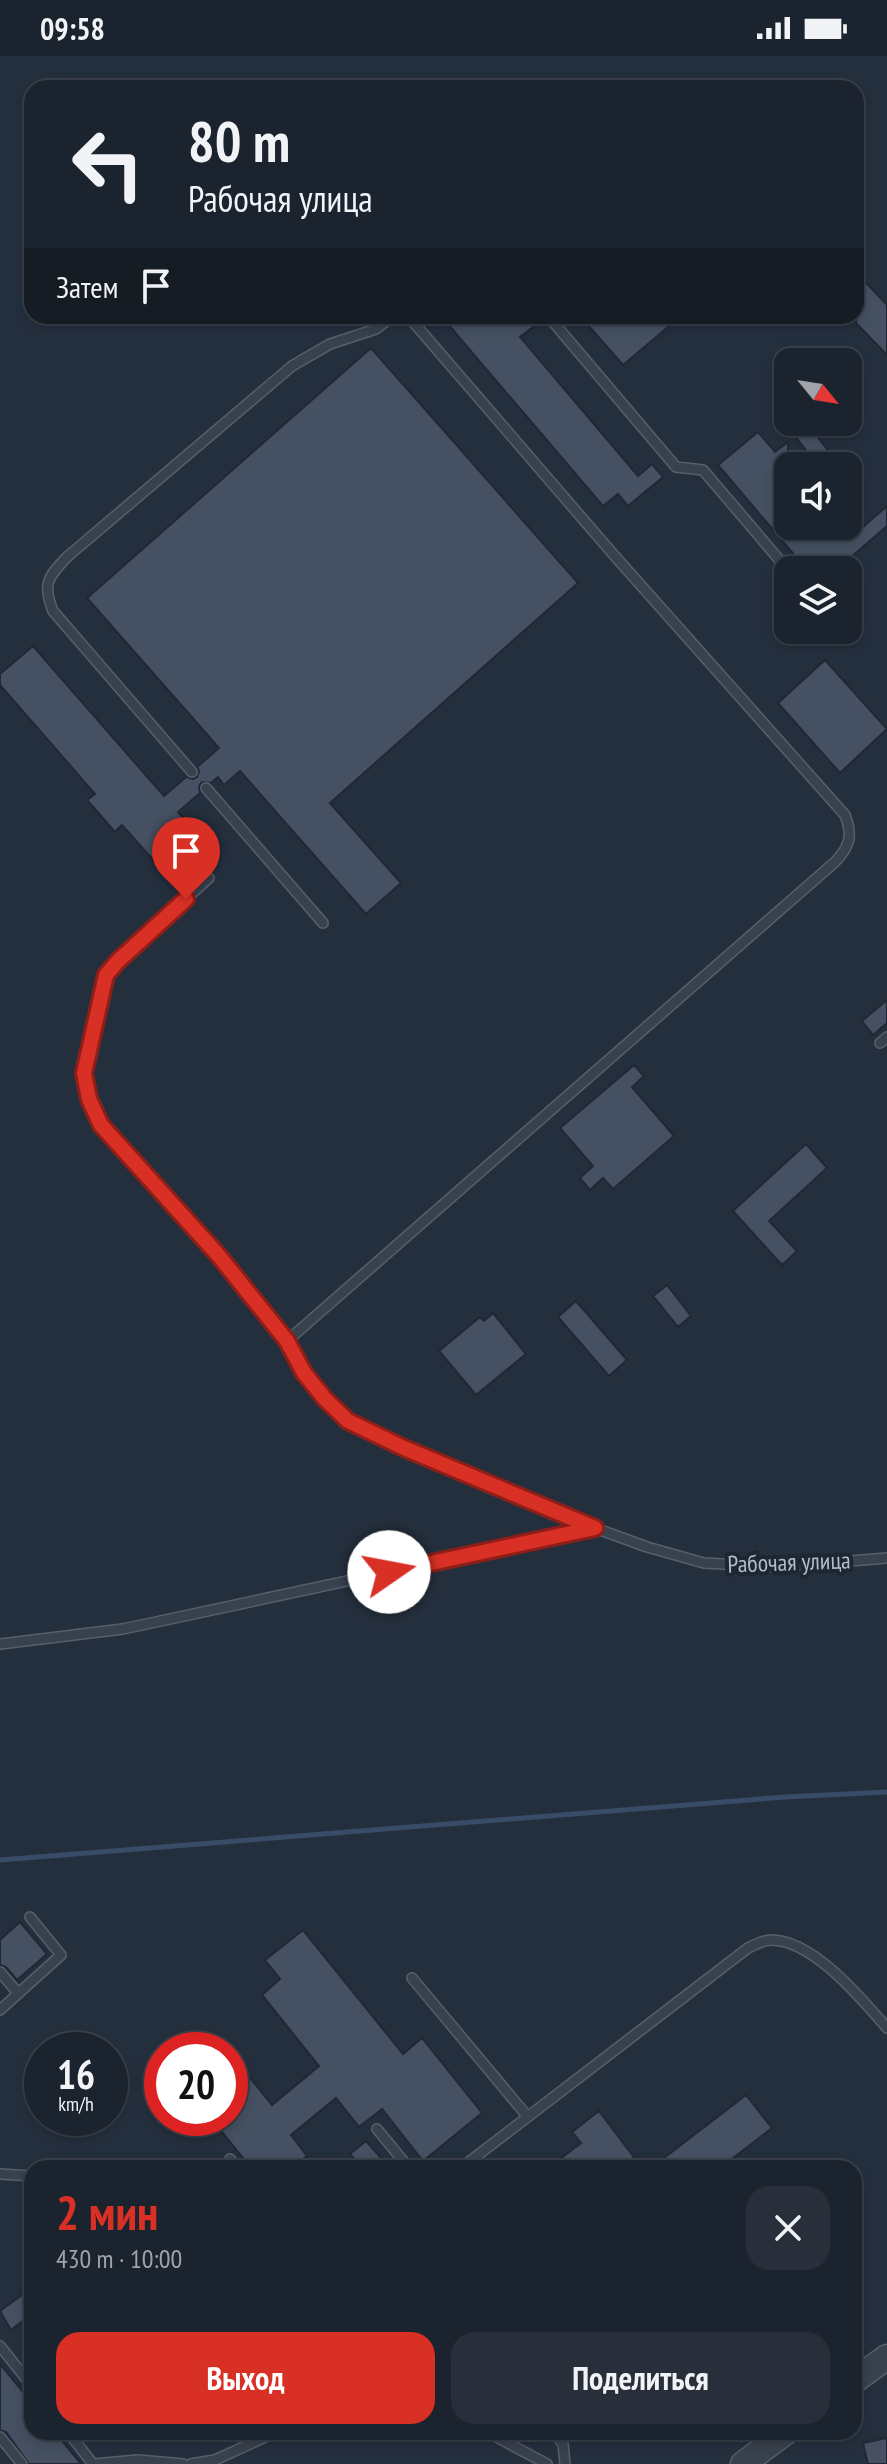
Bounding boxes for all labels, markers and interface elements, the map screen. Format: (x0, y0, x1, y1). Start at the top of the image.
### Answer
text: 09:58 (40, 9, 105, 48)
text: 80 m (188, 105, 290, 177)
icon: left (56, 112, 160, 216)
text: Рабочая улица (188, 175, 373, 222)
icon: arrive (134, 264, 178, 308)
text: Затем (56, 267, 118, 306)
north arrow (774, 348, 862, 436)
map controls (774, 348, 862, 644)
button: sound (774, 452, 862, 540)
button: layers (774, 556, 862, 644)
pin (152, 817, 220, 899)
icon: arrive (164, 829, 208, 873)
position arrow (347, 1530, 431, 1614)
street label: Рабочая улица (727, 1544, 851, 1580)
speed limit sign: 20 (144, 2032, 248, 2136)
text: 16 (57, 2048, 95, 2100)
text: km/h (58, 2091, 94, 2117)
text: 2 мин (56, 2181, 158, 2243)
button: close (746, 2186, 830, 2270)
text: 430 m · 10:00 (56, 2242, 182, 2275)
button: Выход (56, 2332, 435, 2424)
button: Поделиться (451, 2332, 830, 2424)

